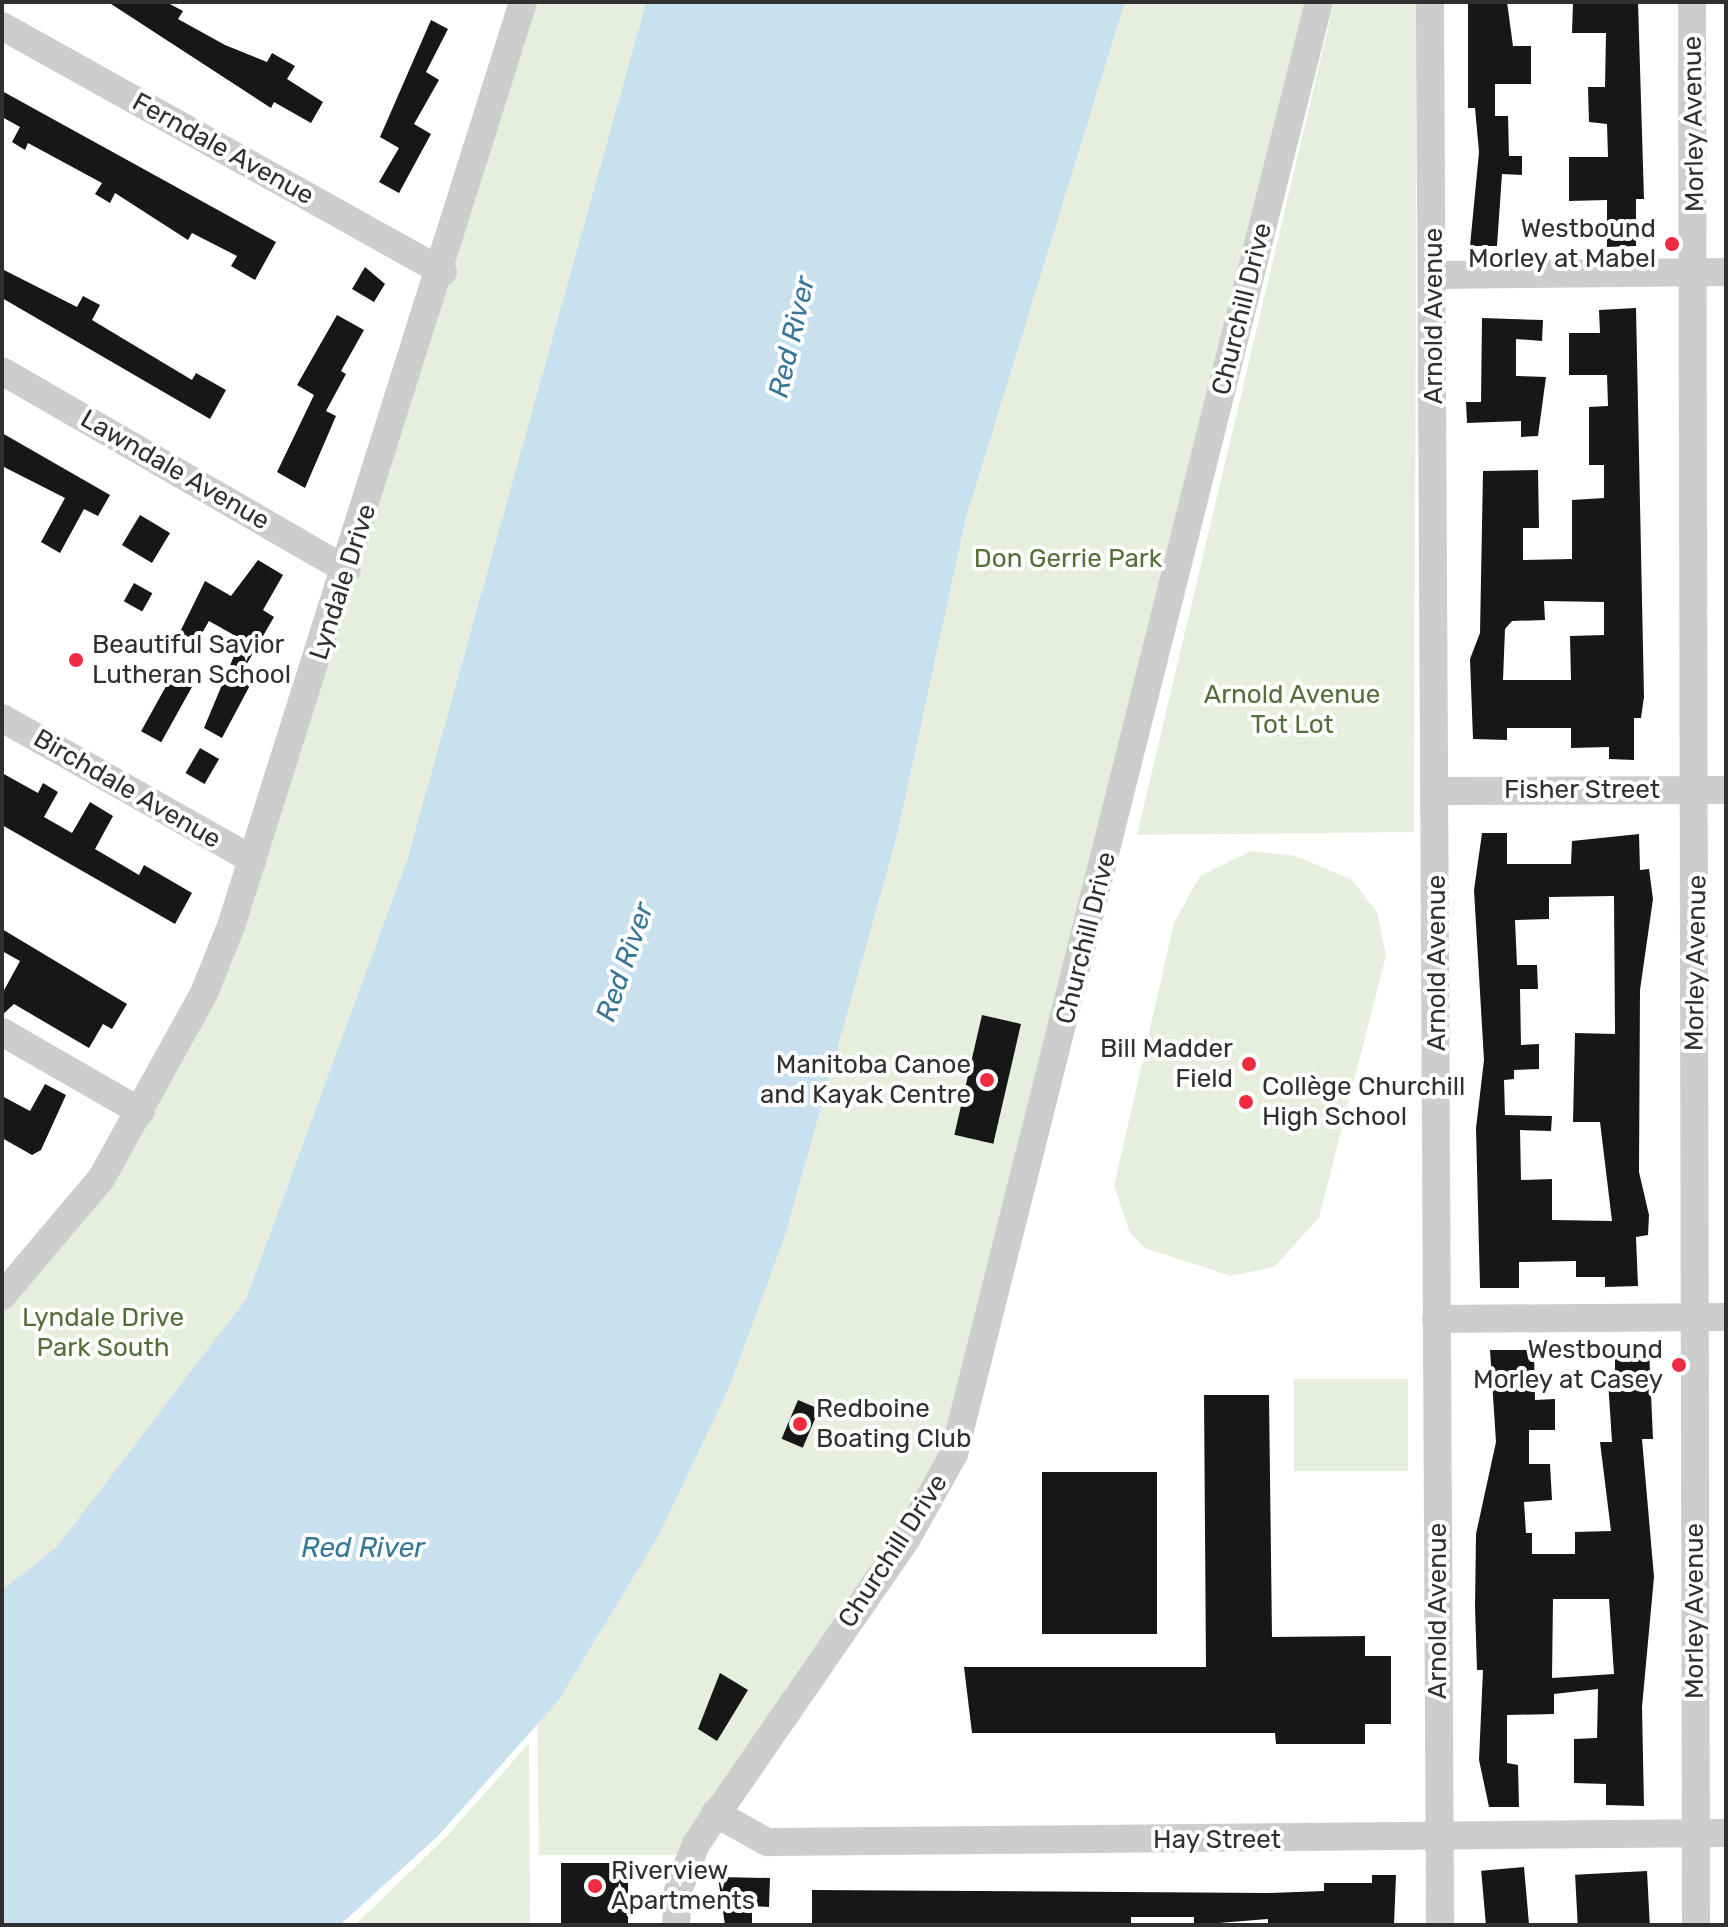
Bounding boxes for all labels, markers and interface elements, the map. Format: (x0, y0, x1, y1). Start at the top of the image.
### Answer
street label: Morley Avenue (1677, 35, 1711, 213)
street label: Ferndale Avenue (127, 86, 319, 212)
place label: Westbound Morley at Mabel (1467, 213, 1656, 274)
street label: Churchill Drive (1206, 220, 1278, 398)
street label: Arnold Avenue (1418, 227, 1450, 405)
marker: Westbound Morley at Mabel (1663, 235, 1681, 253)
water label: Red River (762, 273, 822, 401)
street label: Lawndale Avenue (75, 403, 275, 537)
street label: Lyndale Drive (303, 500, 383, 664)
park label: Don Gerrie Park (974, 543, 1162, 575)
place label: Beautiful Savior Lutheran School (92, 629, 291, 690)
marker: Beautiful Savior Lutheran School (67, 651, 85, 669)
park label: Arnold Avenue Tot Lot (1203, 679, 1381, 740)
street label: Birchdale Avenue (28, 723, 226, 855)
street label: Fisher Street (1504, 774, 1660, 806)
street label: Churchill Drive (1050, 849, 1122, 1027)
street label: Arnold Avenue (1421, 874, 1453, 1052)
street label: Morley Avenue (1679, 874, 1713, 1052)
water label: Red River (589, 898, 661, 1026)
place label: Bill Madder Field (1100, 1033, 1233, 1094)
place label: Manitoba Canoe and Kayak Centre (760, 1049, 971, 1110)
marker: Bill Madder Field (1240, 1055, 1258, 1073)
marker: Manitoba Canoe and Kayak Centre (978, 1071, 996, 1089)
place label: Collège Churchill High School (1262, 1071, 1465, 1132)
marker: Collège Churchill High School (1237, 1093, 1255, 1111)
park label: Lyndale Drive Park South (22, 1302, 184, 1364)
place label: Westbound Morley at Casey (1472, 1334, 1663, 1396)
marker: Westbound Morley at Casey (1670, 1356, 1688, 1374)
place label: Redboine Boating Club (816, 1393, 971, 1454)
marker: Redboine Boating Club (791, 1415, 809, 1433)
street label: Churchill Drive (832, 1468, 954, 1634)
street label: Arnold Avenue (1422, 1522, 1454, 1700)
street label: Morley Avenue (1679, 1522, 1711, 1700)
water label: Red River (301, 1531, 425, 1565)
street label: Hay Street (1153, 1824, 1281, 1856)
place label: Riverview Apartments (611, 1855, 755, 1916)
marker: Riverview Apartments (586, 1877, 604, 1895)

